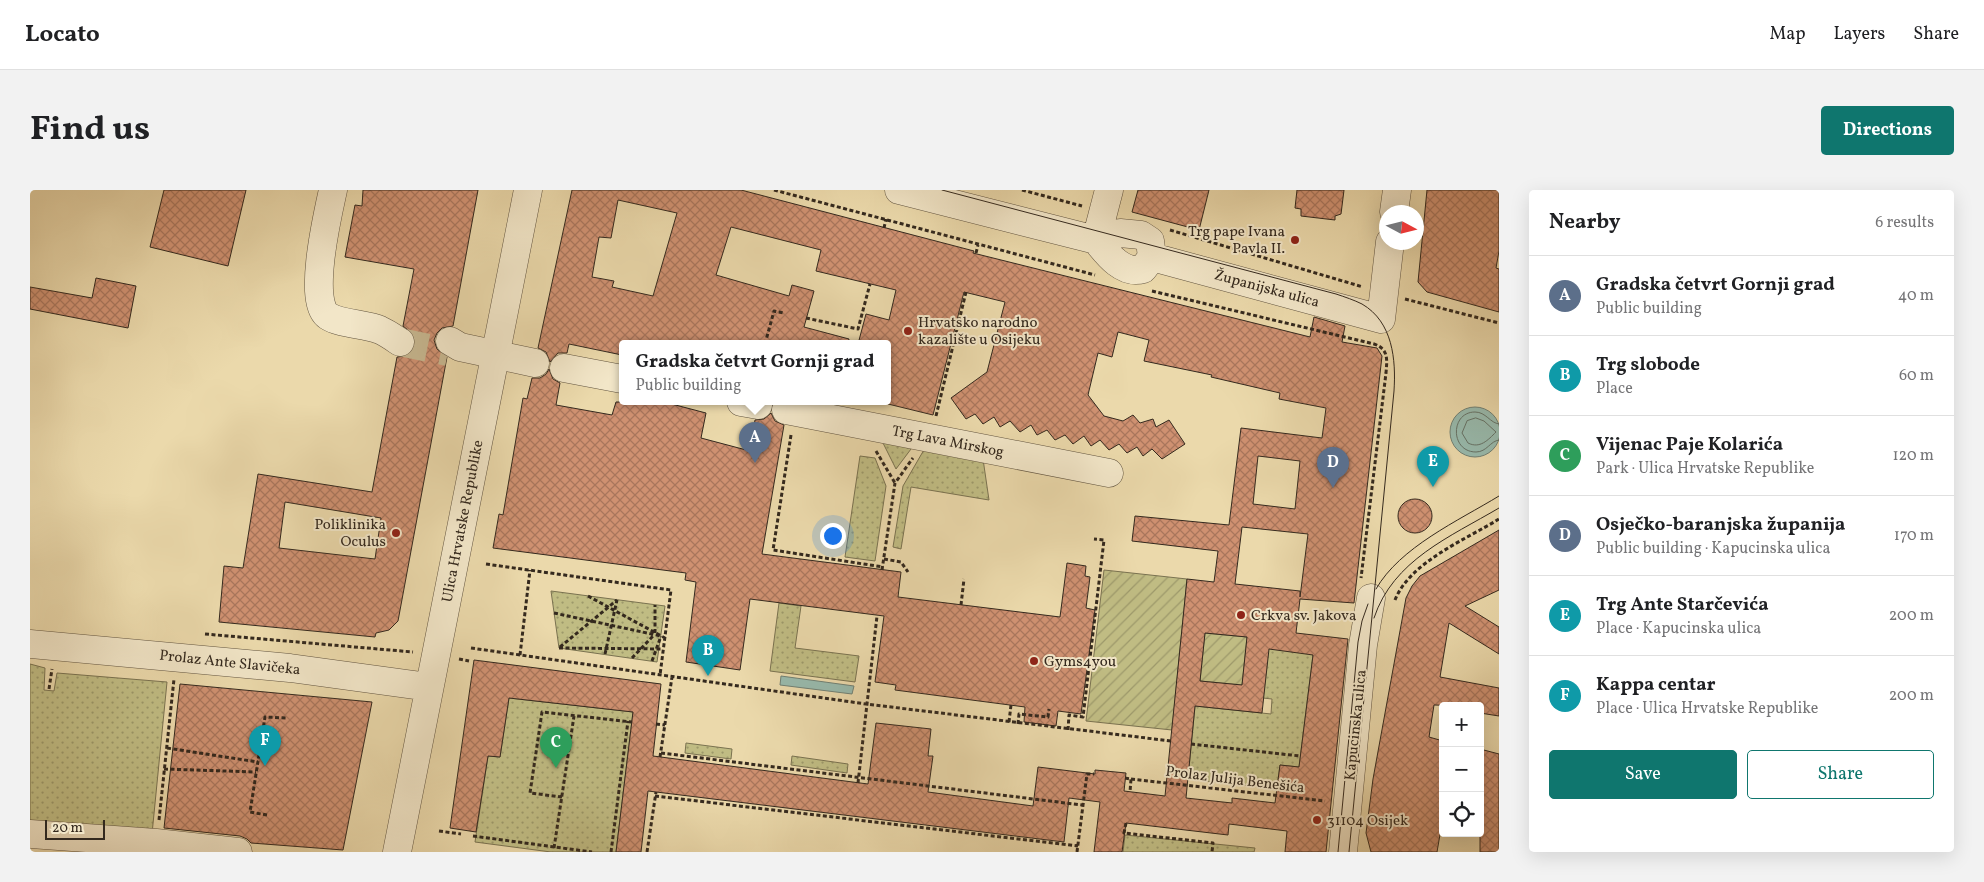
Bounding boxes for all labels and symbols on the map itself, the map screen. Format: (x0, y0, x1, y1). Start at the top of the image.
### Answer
north arrow (1379, 205, 1424, 250)
place label: Trg pape Ivana Pavla II. (1188, 222, 1285, 260)
marker: Trg pape Ivana Pavla II. (1289, 234, 1301, 246)
street label: Županijska ulica (1212, 265, 1322, 314)
place label: Hrvatsko narodno kazalište u Osijeku (918, 313, 1040, 351)
marker: Hrvatsko narodno kazalište u Osijeku (902, 325, 914, 337)
street label: Trg Lava Mirskog (890, 421, 1006, 464)
pin: A (739, 422, 771, 463)
street label: Ulica Hrvatske Republike (437, 438, 490, 604)
pin: E (1417, 446, 1449, 487)
pin: D (1317, 447, 1349, 488)
place label: Poliklinika Oculus (314, 515, 386, 553)
your location (820, 523, 846, 549)
marker: Poliklinika Oculus (390, 527, 402, 539)
place label: Crkva sv. Jakova (1251, 606, 1356, 627)
marker: Crkva sv. Jakova (1235, 609, 1247, 621)
pin: B (692, 635, 724, 676)
street label: Prolaz Ante Slavičeka (158, 646, 301, 681)
place label: Gyms4you (1044, 652, 1116, 673)
marker: Gyms4you (1028, 655, 1040, 667)
street label: Kapucinska ulica (1340, 669, 1373, 782)
pin: F (249, 725, 281, 766)
pin: C (540, 727, 572, 768)
street label: Prolaz Julija Benešića (1164, 762, 1306, 799)
place label: 31104 Osijek (1327, 811, 1408, 832)
marker: 31104 Osijek (1311, 814, 1323, 826)
scale bar (45, 817, 105, 840)

